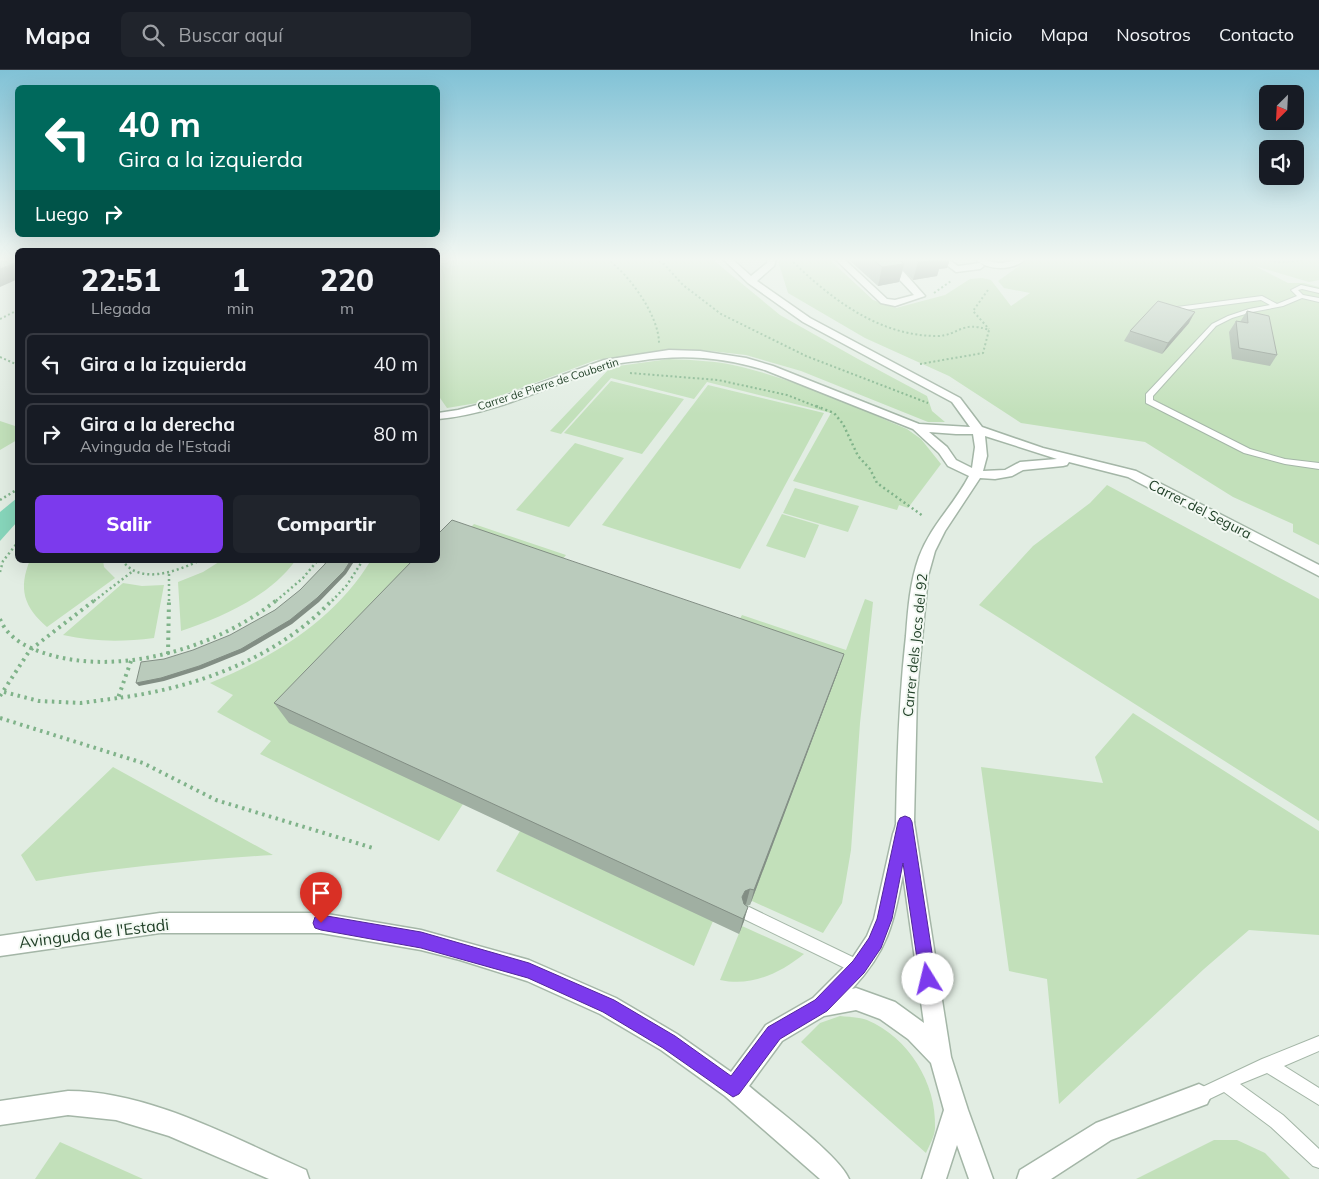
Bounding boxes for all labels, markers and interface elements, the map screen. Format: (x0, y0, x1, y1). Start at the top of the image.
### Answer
search box (121, 12, 471, 57)
text: Mapa (25, 20, 91, 50)
icon: search (139, 21, 167, 49)
text: Buscar aquí (179, 23, 283, 47)
text: Inicio (969, 23, 1012, 46)
text: Mapa (1040, 23, 1088, 46)
text: Nosotros (1116, 23, 1191, 46)
text: Contacto (1219, 23, 1294, 46)
north arrow (1259, 85, 1304, 130)
map controls (1259, 85, 1304, 185)
text: 40 m (118, 102, 201, 146)
icon: left (35, 105, 100, 170)
button: sound (1259, 140, 1304, 185)
text: Gira a la izquierda (118, 145, 303, 173)
icon: right (99, 200, 127, 228)
text: Luego (35, 202, 89, 226)
text: 22:51 (81, 261, 161, 299)
text: 1 (231, 261, 249, 299)
text: 220 (320, 261, 374, 299)
text: Llegada (91, 298, 151, 318)
text: min (227, 298, 254, 318)
text: m (340, 298, 354, 318)
icon: left (37, 350, 65, 378)
text: Gira a la izquierda (80, 352, 246, 376)
text: 40 m (374, 352, 418, 376)
street label: Carrer de Pierre de Coubertin (476, 355, 620, 413)
text: Gira a la derecha (80, 412, 235, 436)
icon: right (37, 420, 65, 448)
text: 80 m (374, 422, 418, 446)
text: Avinguda de l'Estadi (80, 436, 231, 456)
street label: Carrer del Segura (1145, 475, 1255, 543)
button: Salir (35, 495, 223, 553)
button: Compartir (233, 495, 420, 553)
street label: Carrer dels Jocs del 92 (899, 572, 931, 718)
pin (300, 872, 342, 923)
icon: arrive (307, 879, 335, 907)
street label: Avinguda de l'Estadi (18, 914, 170, 952)
position arrow (901, 952, 953, 1004)

